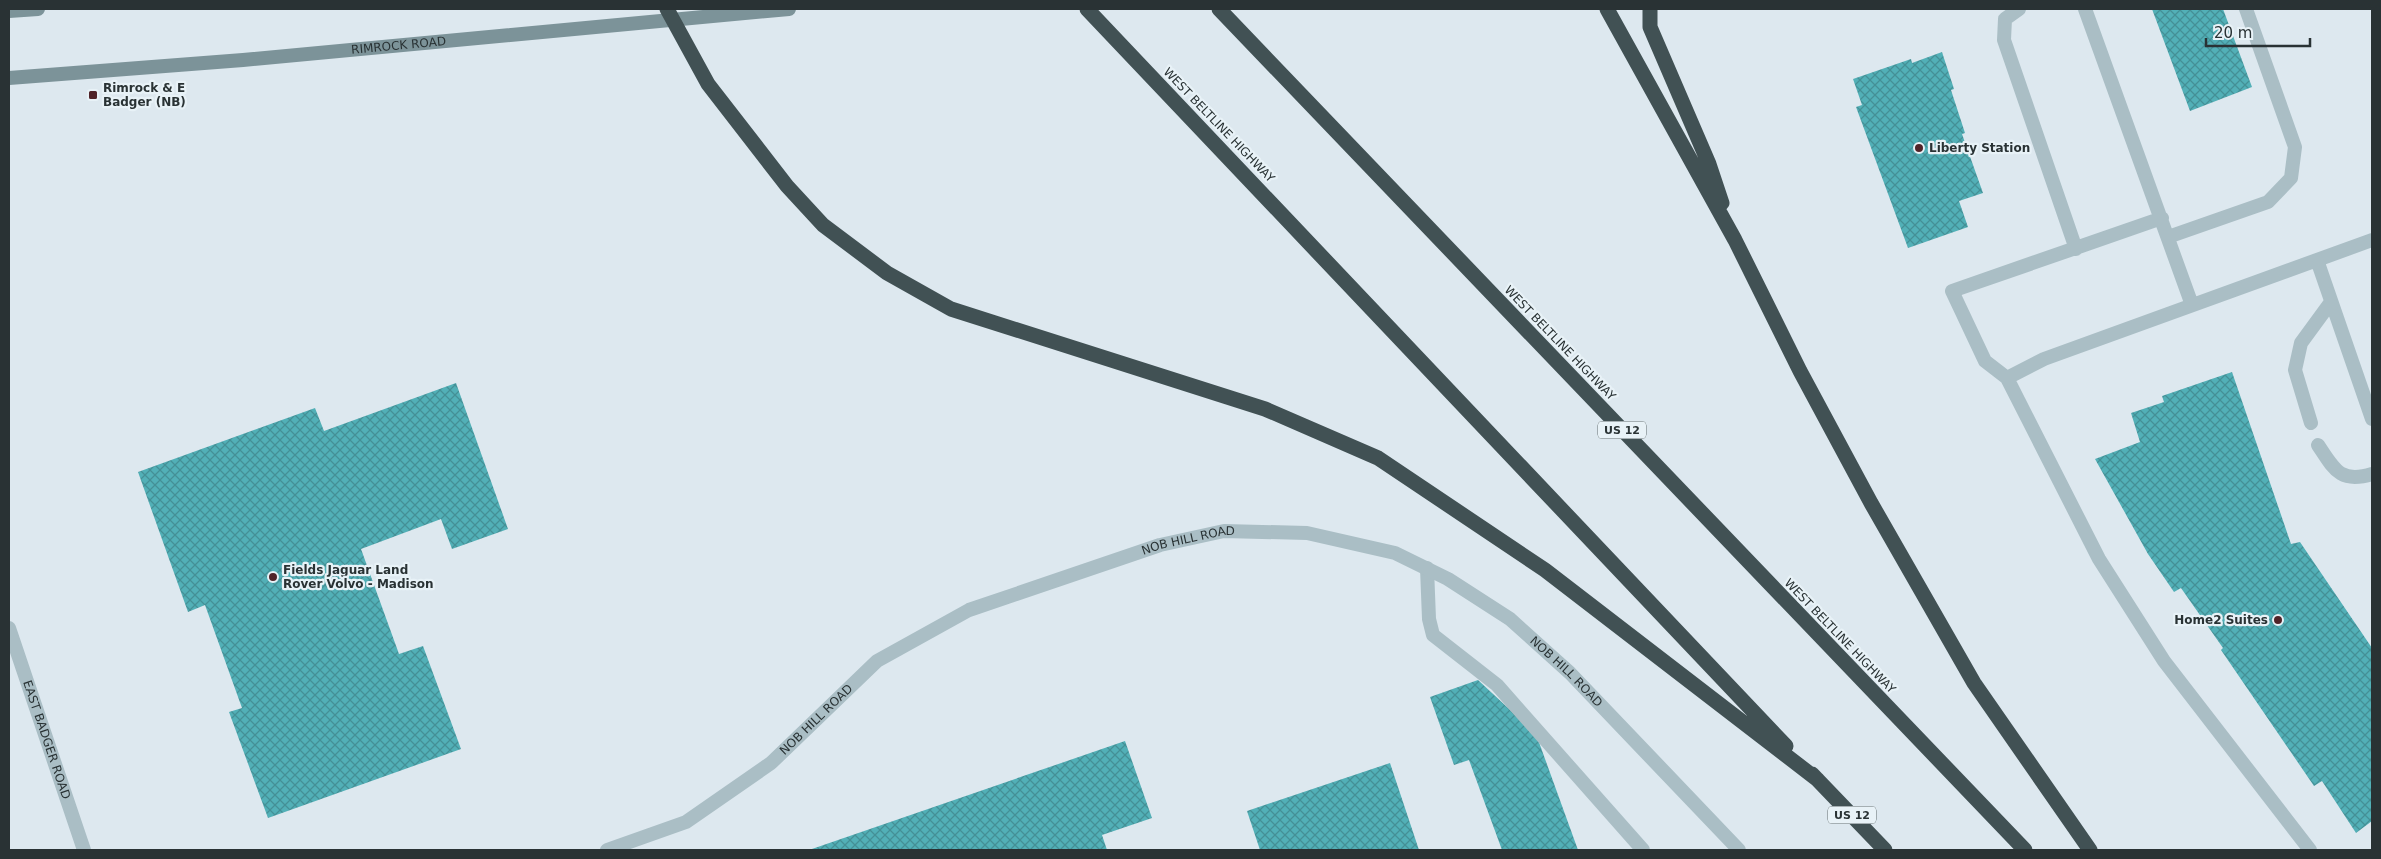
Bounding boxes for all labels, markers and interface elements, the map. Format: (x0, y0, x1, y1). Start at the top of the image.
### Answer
scale bar (2206, 15, 2310, 47)
text: 20 m (2214, 24, 2252, 42)
street label: RIMROCK ROAD (351, 34, 447, 57)
street label: WEST BELTLINE HIGHWAY (1161, 65, 1278, 186)
place label: Rimrock & E Badger (NB) (103, 81, 186, 109)
marker: Rimrock & E Badger (NB) (87, 89, 99, 101)
place label: Liberty Station (1929, 141, 2030, 155)
marker: Liberty Station (1913, 142, 1925, 154)
street label: WEST BELTLINE HIGHWAY (1502, 283, 1619, 404)
road number: US 12 (1598, 422, 1646, 438)
street label: NOB HILL ROAD (1140, 524, 1235, 558)
place label: Fields Jaguar Land Rover Volvo - Madison (283, 563, 434, 591)
marker: Fields Jaguar Land Rover Volvo - Madison (267, 571, 279, 583)
street label: WEST BELTLINE HIGHWAY (1782, 576, 1899, 697)
place label: Home2 Suites (2174, 613, 2268, 627)
marker: Home2 Suites (2272, 614, 2284, 626)
street label: NOB HILL ROAD (1527, 633, 1605, 710)
street label: EAST BADGER ROAD (20, 679, 73, 801)
street label: NOB HILL ROAD (777, 681, 855, 758)
road number: US 12 (1828, 806, 1876, 824)

